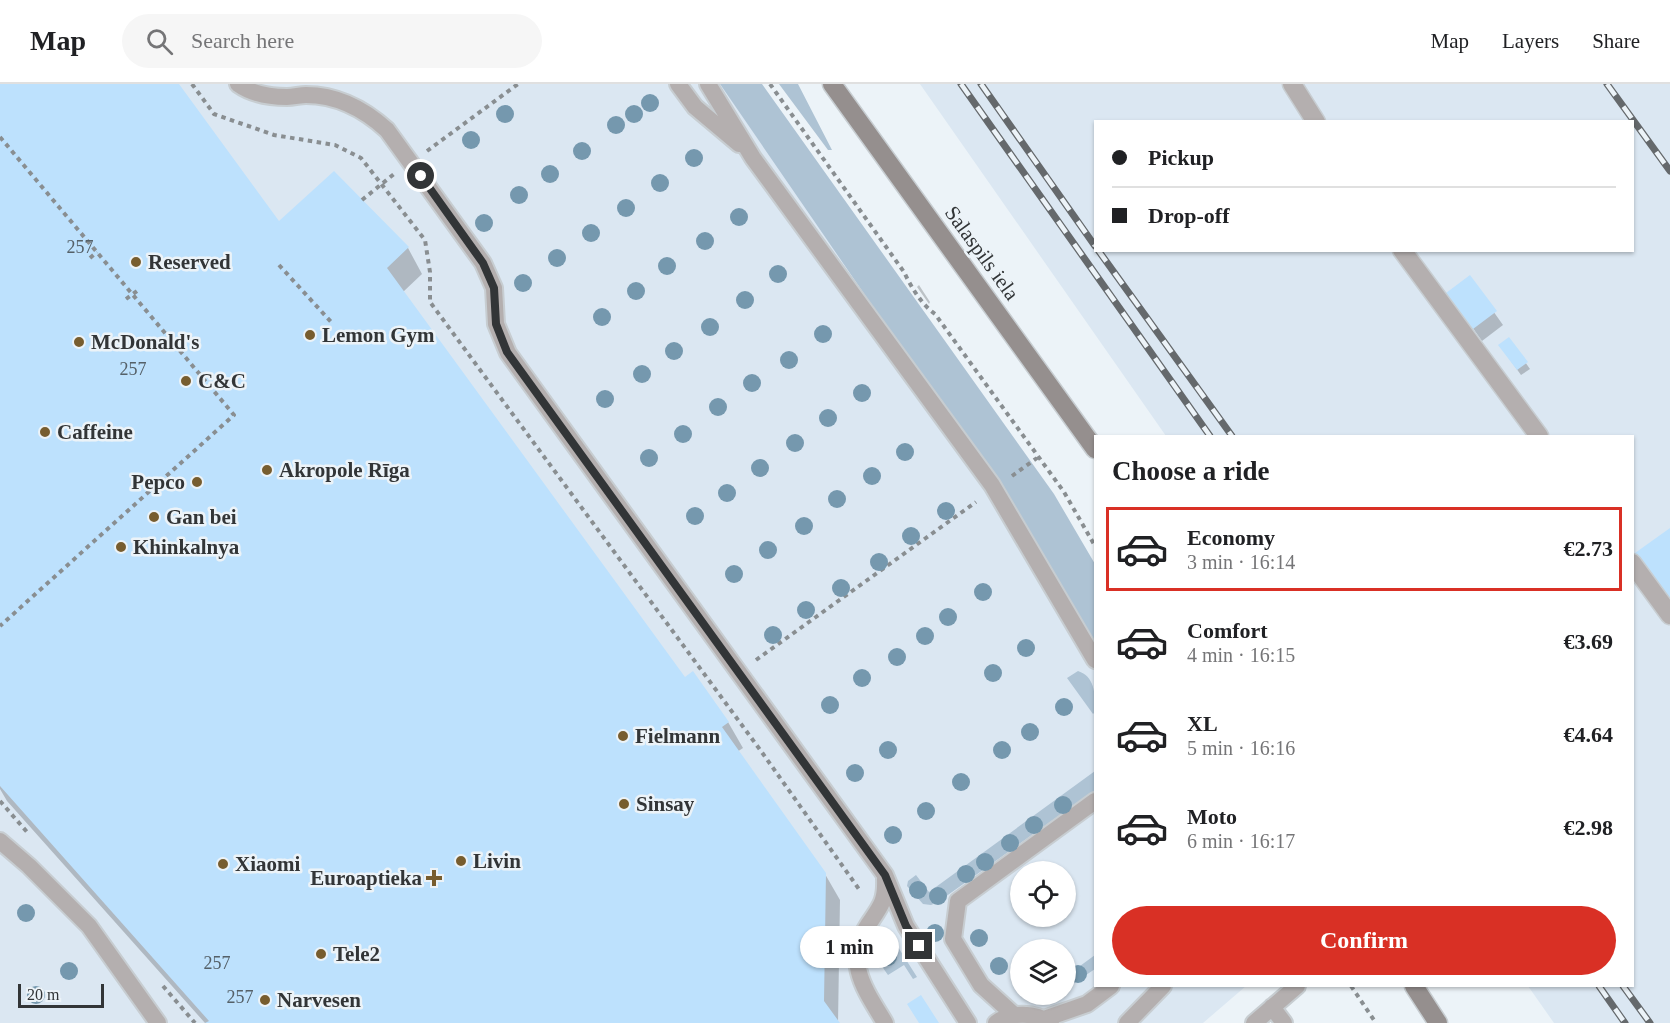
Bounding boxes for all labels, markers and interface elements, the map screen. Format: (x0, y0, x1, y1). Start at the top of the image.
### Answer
search box (122, 14, 542, 68)
text: Map (30, 25, 86, 56)
icon: search (143, 25, 176, 58)
text: Search here (191, 28, 294, 53)
text: Map (1431, 29, 1469, 53)
text: Layers (1502, 29, 1559, 53)
text: Share (1592, 29, 1640, 53)
text: Pickup (1148, 145, 1214, 170)
route start (407, 162, 434, 189)
street label: Salaspils iela (940, 201, 1025, 305)
text: Drop-off (1148, 203, 1229, 228)
house number: 257 (67, 237, 94, 257)
place label: Reserved (148, 250, 231, 274)
marker: Reserved (129, 255, 143, 269)
place label: Lemon Gym (322, 323, 435, 347)
marker: Lemon Gym (303, 328, 317, 342)
place label: McDonald's (91, 330, 200, 354)
marker: McDonald's (72, 335, 86, 349)
house number: 257 (120, 359, 147, 379)
place label: C&C (198, 369, 246, 393)
marker: C&C (179, 374, 193, 388)
place label: Caffeine (57, 420, 133, 444)
marker: Caffeine (38, 425, 52, 439)
text: Choose a ride (1112, 456, 1270, 486)
place label: Akropole Rīga (279, 458, 410, 482)
marker: Akropole Rīga (260, 463, 274, 477)
place label: Pepco (131, 470, 185, 494)
marker: Pepco (190, 475, 204, 489)
place label: Gan bei (166, 505, 237, 529)
marker: Gan bei (147, 510, 161, 524)
icon: car (1115, 522, 1169, 576)
text: Economy (1187, 525, 1275, 550)
place label: Khinkalnya (133, 535, 240, 559)
text: €2.73 (1564, 536, 1613, 561)
marker: Khinkalnya (114, 540, 128, 554)
text: 3 min · 16:14 (1187, 551, 1295, 573)
icon: car (1115, 615, 1169, 669)
text: Comfort (1187, 618, 1268, 643)
text: €3.69 (1564, 629, 1613, 654)
text: 4 min · 16:15 (1187, 644, 1295, 666)
icon: car (1115, 708, 1169, 762)
text: XL (1187, 711, 1218, 736)
text: €4.64 (1564, 722, 1613, 747)
place label: Fielmann (635, 724, 720, 748)
marker: Fielmann (616, 729, 630, 743)
text: 5 min · 16:16 (1187, 737, 1295, 759)
place label: Sinsay (636, 792, 695, 816)
marker: Sinsay (617, 797, 631, 811)
icon: car (1115, 801, 1169, 855)
text: Moto (1187, 804, 1237, 829)
text: €2.98 (1564, 815, 1613, 840)
text: 6 min · 16:17 (1187, 830, 1295, 852)
place label: Livin (473, 849, 521, 873)
place label: Xiaomi (235, 852, 300, 876)
marker: Livin (454, 854, 468, 868)
marker: Xiaomi (216, 857, 230, 871)
map controls (1010, 861, 1076, 1005)
button: locate (1010, 861, 1076, 927)
place label: Euroaptieka (310, 866, 422, 890)
marker: Euroaptieka (427, 871, 441, 885)
button: Confirm (1112, 906, 1616, 975)
callout: 1 min (799, 925, 898, 967)
route end (905, 932, 932, 959)
text: 1 min (825, 936, 874, 958)
button: layers (1010, 939, 1076, 1005)
place label: Tele2 (333, 942, 380, 966)
marker: Tele2 (314, 947, 328, 961)
house number: 257 (204, 953, 231, 973)
scale bar (18, 981, 104, 1008)
text: 20 m (27, 986, 59, 1003)
house number: 257 (227, 987, 254, 1007)
place label: Narvesen (277, 988, 361, 1012)
marker: Narvesen (258, 993, 272, 1007)

